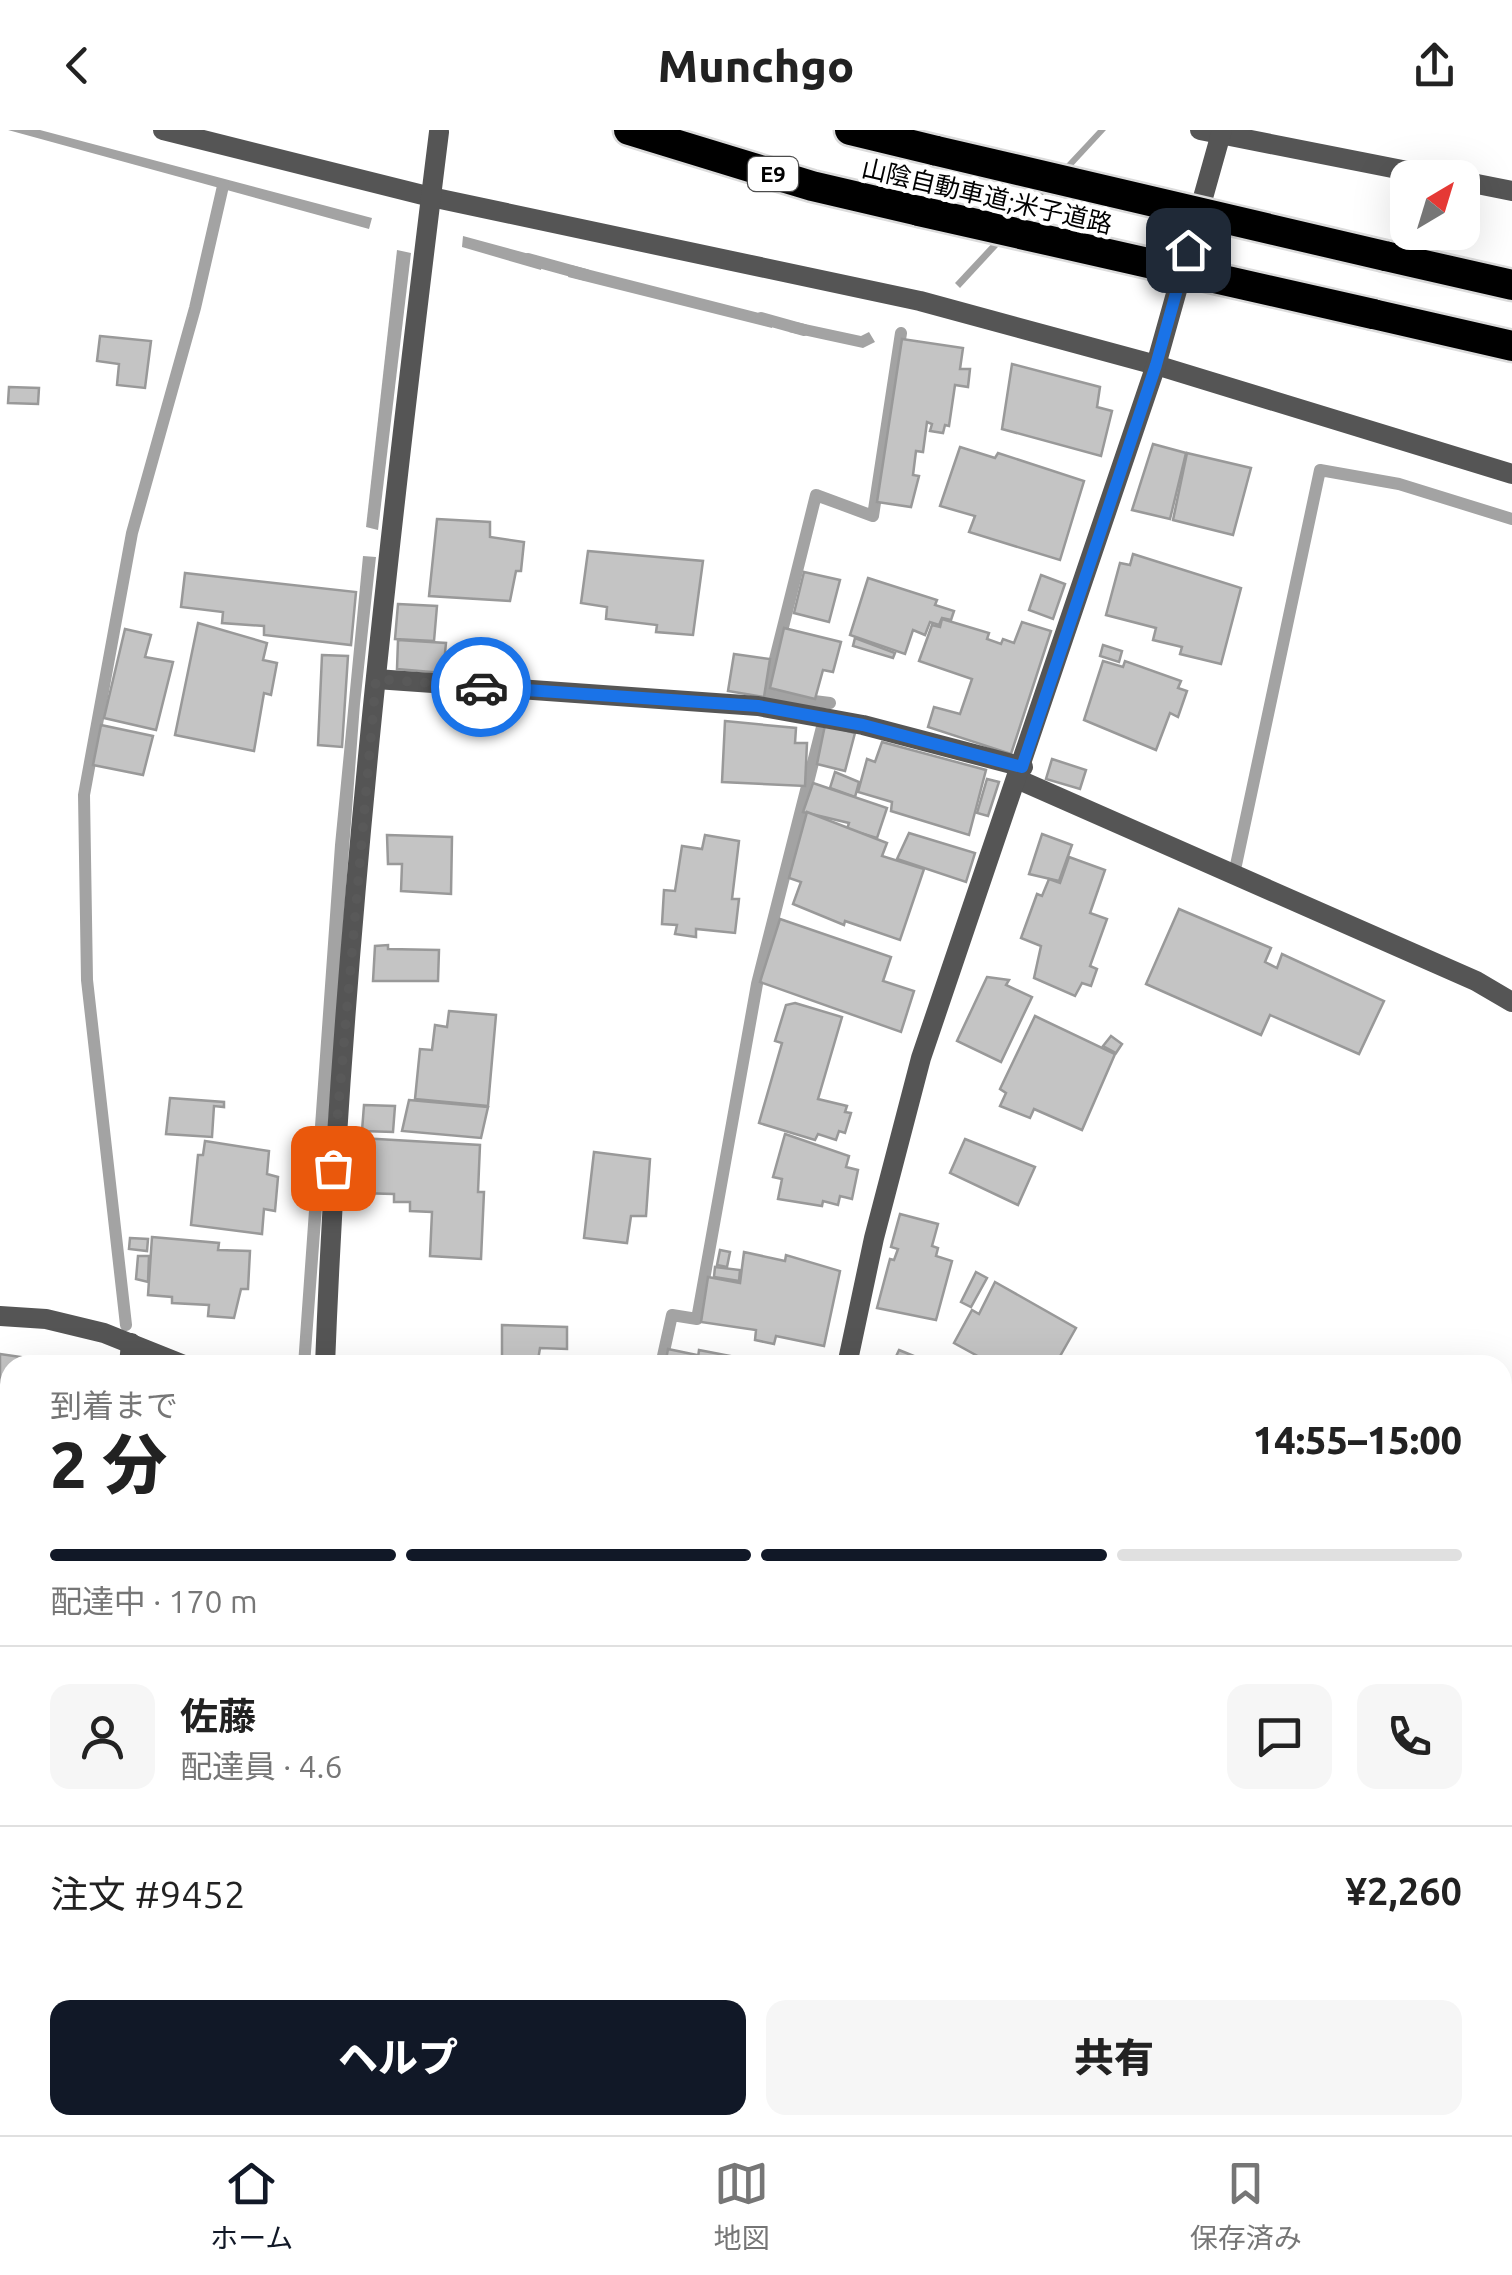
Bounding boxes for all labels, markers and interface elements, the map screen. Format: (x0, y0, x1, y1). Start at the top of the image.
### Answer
icon: back (50, 38, 105, 93)
icon: share (1407, 38, 1462, 93)
text: Munchgo (658, 40, 854, 91)
street label: 山陰自動車道;米子道路 (859, 154, 1115, 238)
road number: E9 (748, 157, 798, 191)
north arrow (1390, 160, 1480, 250)
map controls (1390, 160, 1480, 250)
pin (1146, 208, 1231, 293)
icon: home (1161, 223, 1216, 278)
courier (431, 637, 531, 737)
icon: car (454, 660, 509, 715)
pin (291, 1126, 376, 1211)
icon: bag (306, 1141, 361, 1196)
text: 到着まで (50, 1387, 178, 1423)
text: 14:55–15:00 (1253, 1419, 1462, 1461)
text: 2 分 (50, 1427, 167, 1500)
text: 配達中 · 170 m (50, 1583, 258, 1619)
button: person (50, 1684, 155, 1789)
button: chat (1227, 1684, 1332, 1789)
button: phone (1357, 1684, 1462, 1789)
text: 佐藤 (180, 1695, 256, 1737)
text: 配達員 · 4.6 (180, 1748, 343, 1784)
text: ¥2,260 (1345, 1870, 1462, 1912)
text: 注文 #9452 (50, 1873, 245, 1915)
button: ヘルプ (50, 2000, 746, 2115)
button: 共有 (766, 2000, 1462, 2115)
tab: ホーム (210, 2156, 293, 2256)
tab: 地図 (714, 2156, 770, 2256)
tab: 保存済み (1190, 2156, 1302, 2256)

